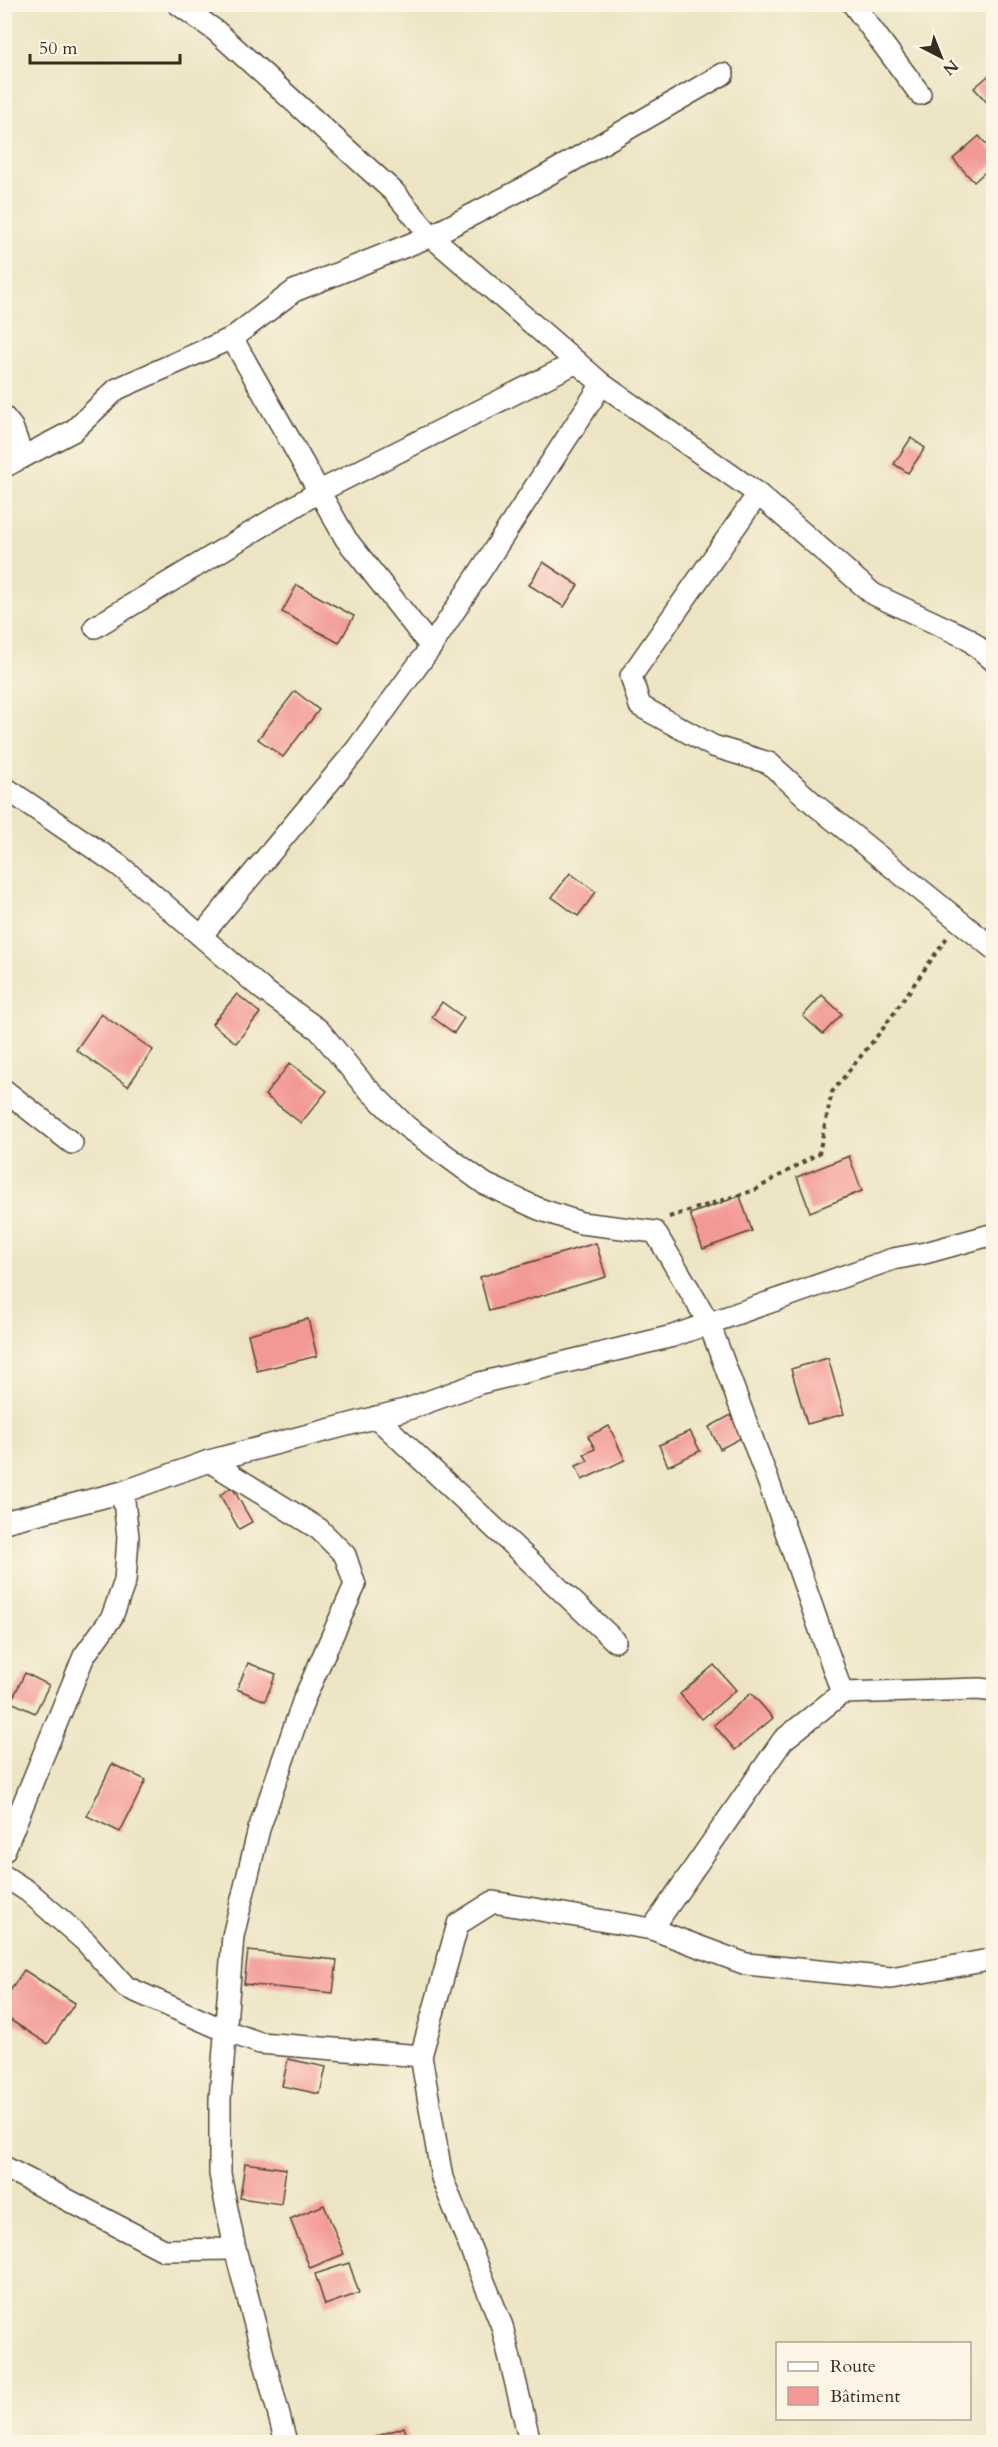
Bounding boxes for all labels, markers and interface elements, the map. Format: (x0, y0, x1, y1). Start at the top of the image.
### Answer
scale bar (30, 27, 180, 65)
north arrow (911, 27, 971, 87)
text: 50 m (39, 36, 78, 61)
text: N (938, 55, 963, 80)
legend (776, 2342, 971, 2420)
text: Route (830, 2354, 876, 2379)
text: Bâtiment (830, 2384, 900, 2409)

